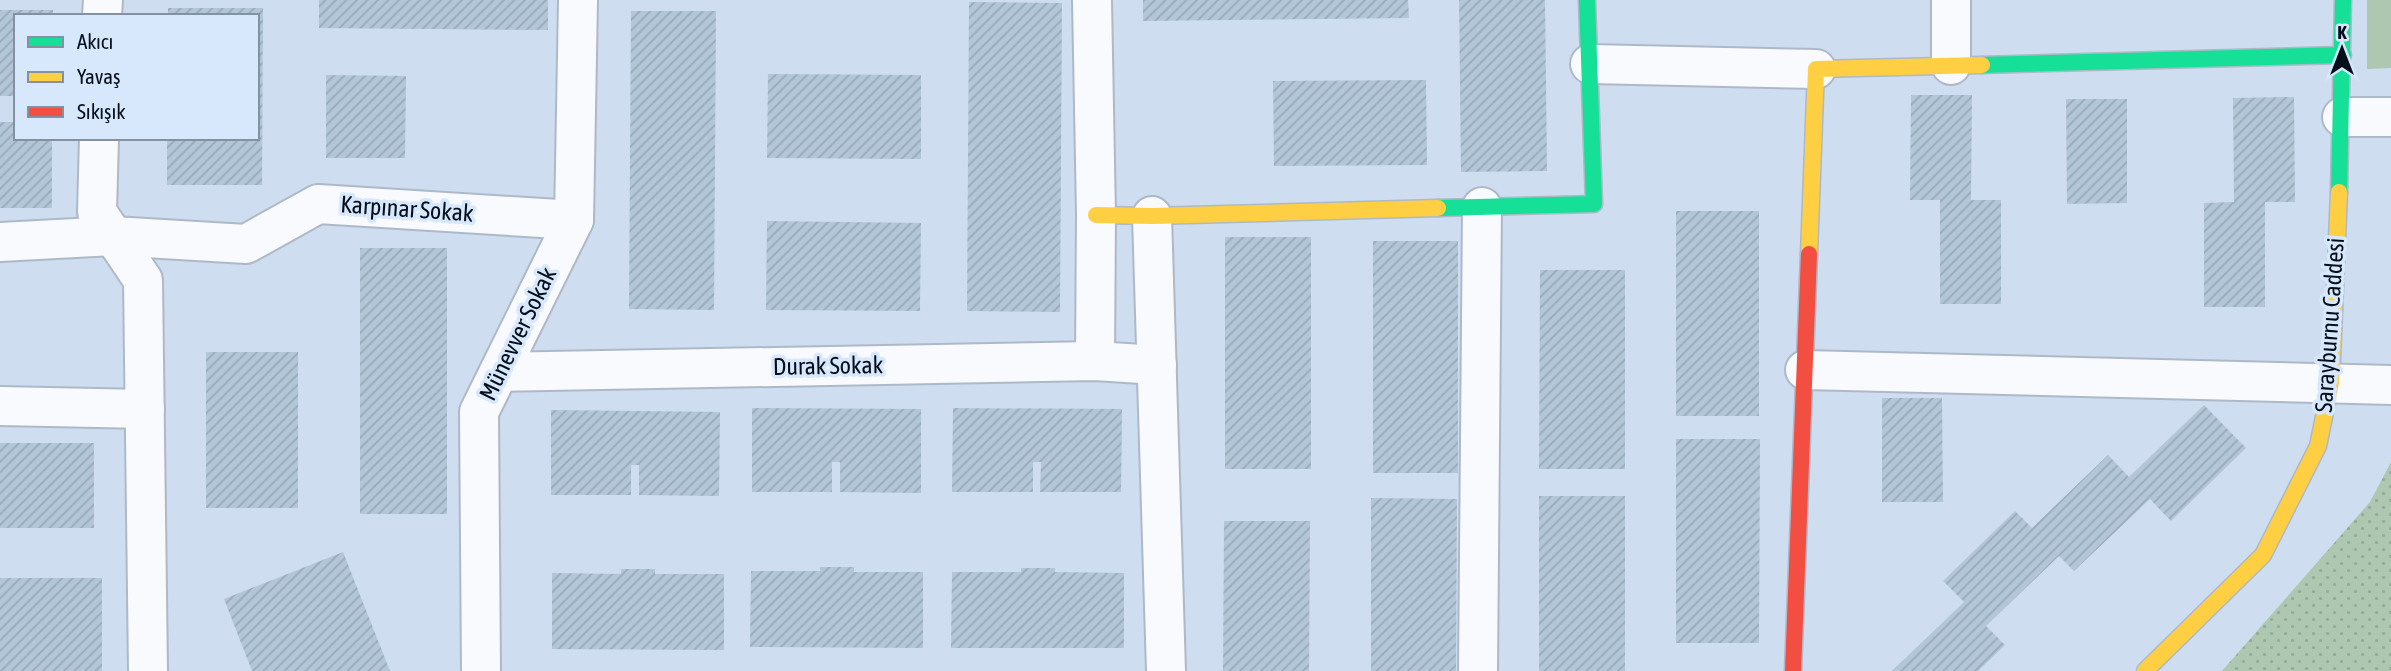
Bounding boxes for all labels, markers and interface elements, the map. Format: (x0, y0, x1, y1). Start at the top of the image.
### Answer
legend (14, 14, 259, 140)
north arrow (2307, 14, 2377, 84)
text: K (2337, 21, 2347, 43)
text: Akıcı (77, 29, 113, 53)
text: Yavaş (77, 64, 120, 88)
text: Sıkışık (77, 99, 126, 123)
street label: Karpınar Sokak (340, 190, 475, 227)
street label: Sarayburnu Caddesi (2310, 237, 2349, 413)
street label: Münevver Sokak (474, 263, 562, 405)
street label: Durak Sokak (773, 351, 884, 380)

